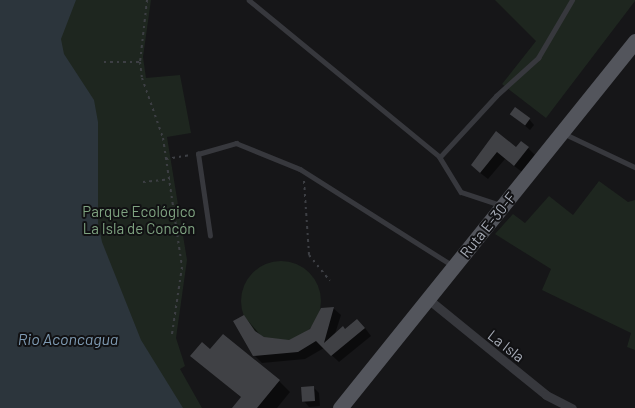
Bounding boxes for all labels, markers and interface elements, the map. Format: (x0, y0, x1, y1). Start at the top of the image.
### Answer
street label: Ruta E-30-F (456, 189, 520, 261)
park label: Parque Ecológico La Isla de Concón (82, 202, 196, 237)
street label: La Isla (484, 326, 528, 366)
water label: Rio Aconcagua (18, 329, 118, 349)

